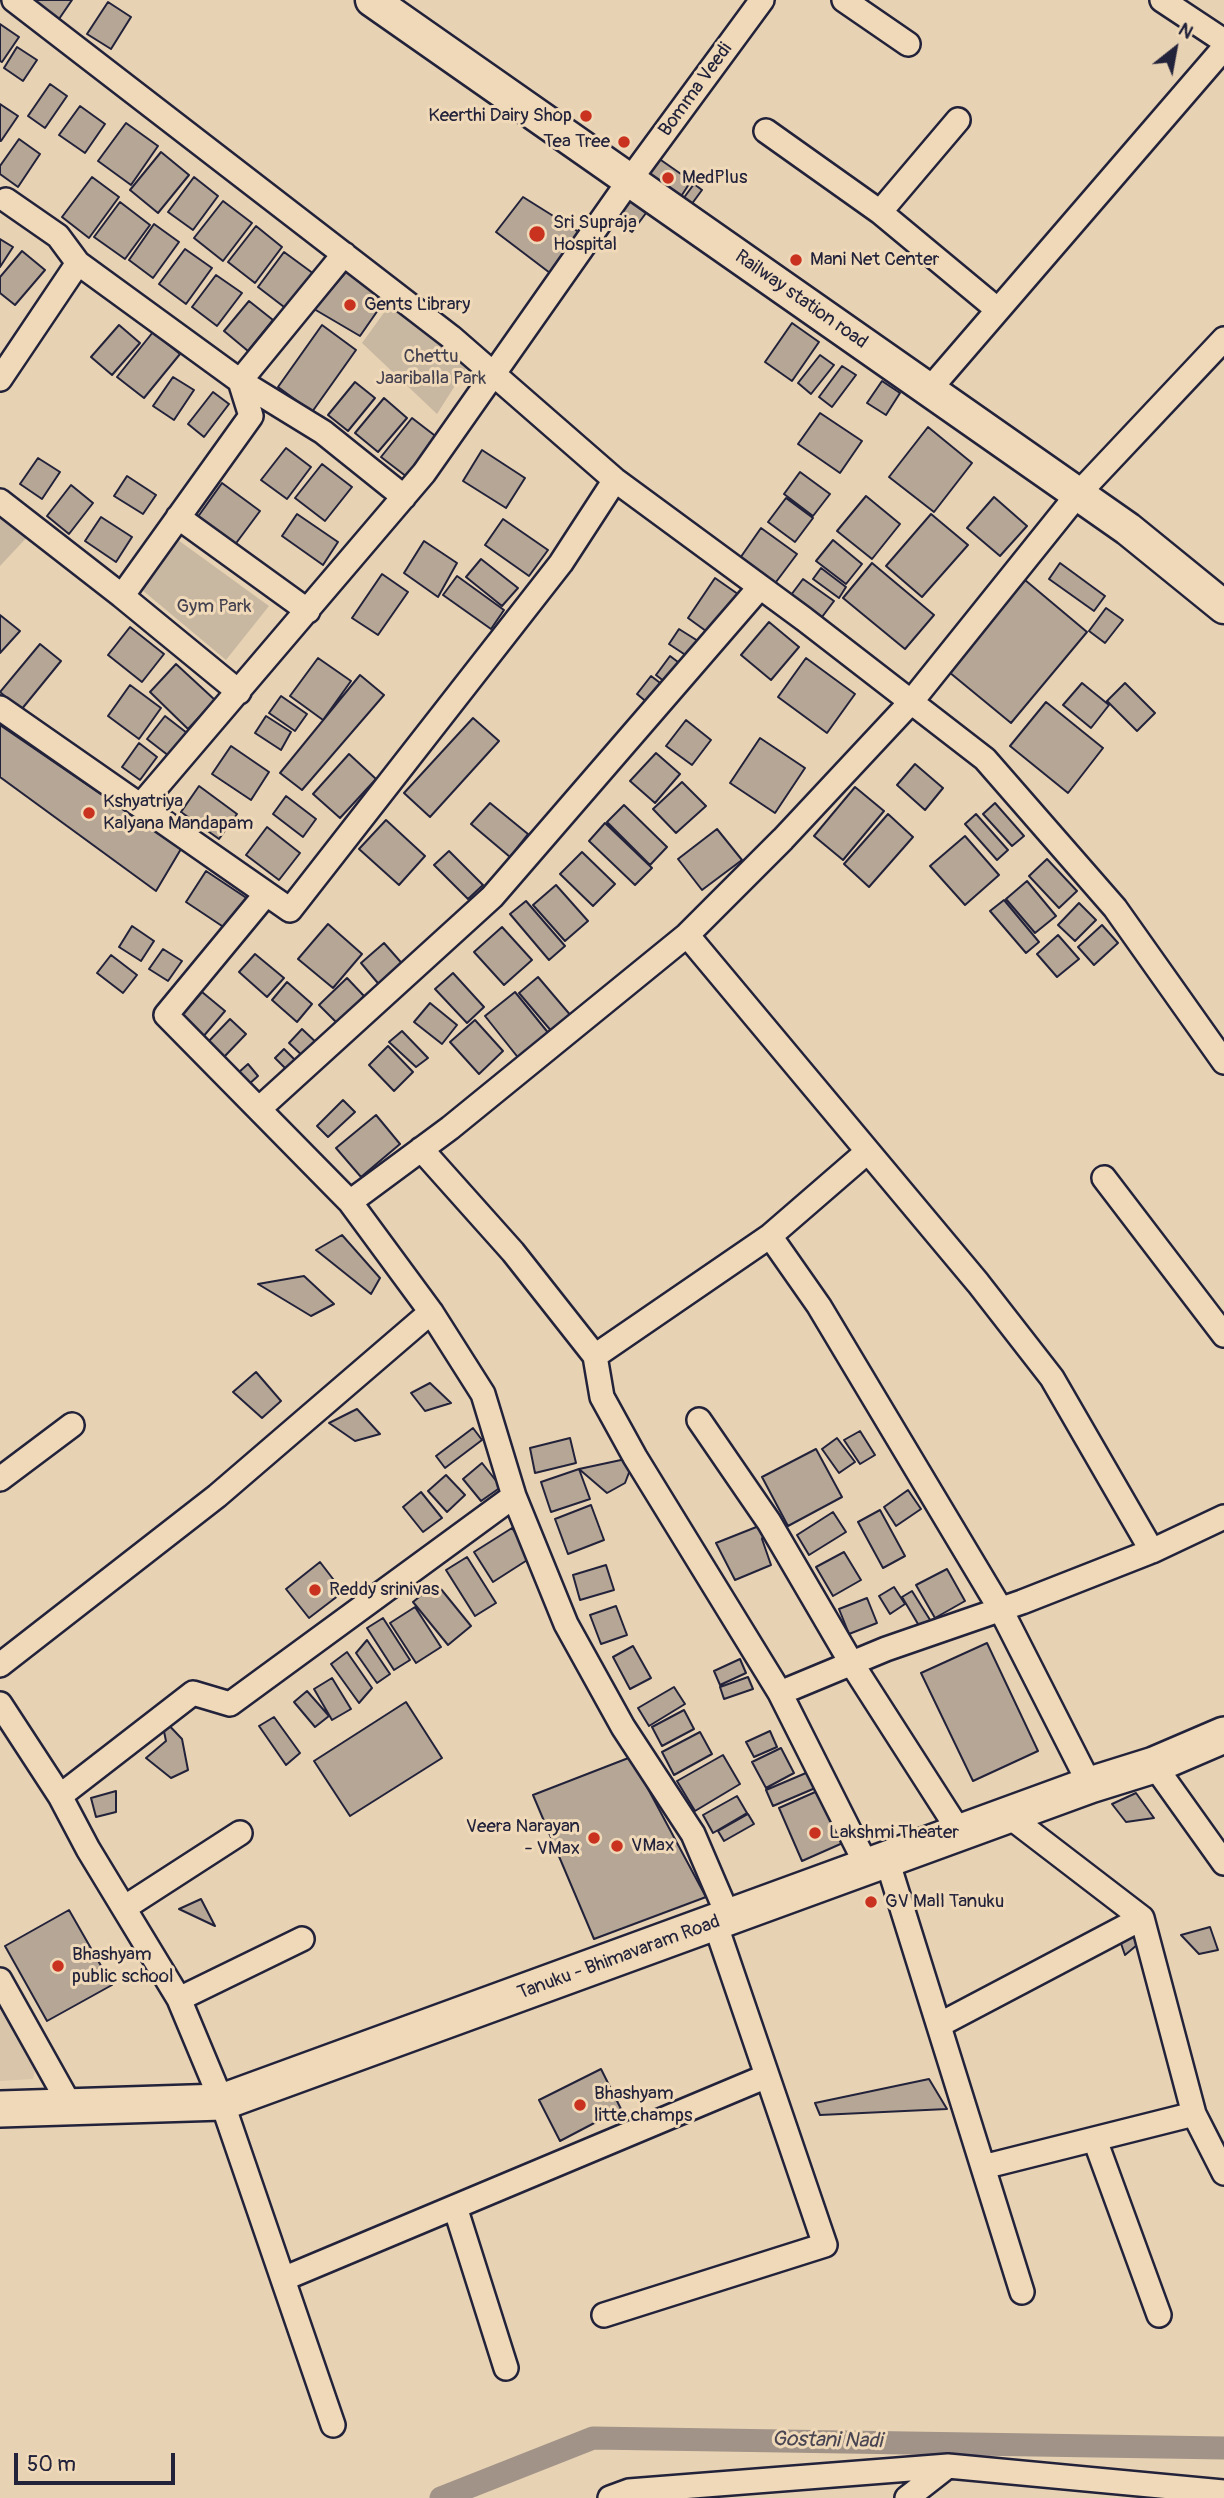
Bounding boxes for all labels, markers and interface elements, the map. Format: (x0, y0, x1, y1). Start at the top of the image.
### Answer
north arrow (1140, 14, 1210, 84)
text: N (1174, 17, 1198, 45)
street label: Bomma Veedi (654, 39, 738, 141)
place label: Keerthi Dairy Shop (428, 105, 572, 127)
marker: Keerthi Dairy Shop (578, 108, 594, 124)
place label: Tea Tree (543, 131, 610, 153)
marker: Tea Tree (616, 134, 632, 150)
place label: MedPlus (682, 167, 747, 189)
marker: MedPlus (660, 170, 676, 186)
place label: Sri Supraja Hospital (553, 212, 637, 256)
marker: Sri Supraja Hospital (527, 224, 547, 244)
street label: Railway station road (730, 246, 872, 354)
place label: Mani Net Center (810, 249, 939, 271)
marker: Mani Net Center (788, 252, 804, 268)
place label: Gents Library (364, 294, 470, 316)
marker: Gents Library (342, 297, 358, 313)
park label: Chettu Jaariballa Park (376, 346, 486, 390)
park label: Gym Park (177, 596, 251, 618)
place label: Kshyatriya Kalyana Mandapam (103, 791, 253, 835)
marker: Kshyatriya Kalyana Mandapam (81, 805, 97, 821)
place label: Reddy srinivas (329, 1579, 439, 1601)
marker: Reddy srinivas (307, 1582, 323, 1598)
place label: Veera Narayan - VMax (466, 1816, 580, 1860)
place label: Lakshmi Theater (829, 1822, 959, 1844)
marker: Lakshmi Theater (807, 1825, 823, 1841)
marker: Veera Narayan - VMax (586, 1830, 602, 1846)
place label: VMax (631, 1835, 674, 1857)
marker: VMax (609, 1838, 625, 1854)
place label: GV Mall Tanuku (885, 1891, 1004, 1913)
marker: GV Mall Tanuku (863, 1894, 879, 1910)
street label: Tanuku - Bhimavaram Road (515, 1911, 723, 2005)
place label: Bhashyam public school (72, 1944, 174, 1988)
marker: Bhashyam public school (50, 1958, 66, 1974)
place label: Bhashyam litte champs (594, 2083, 692, 2127)
marker: Bhashyam litte champs (572, 2097, 588, 2113)
water label: Gostani Nadi (772, 2427, 882, 2455)
scale bar (18, 2438, 178, 2482)
text: 50 m (27, 2451, 76, 2478)

